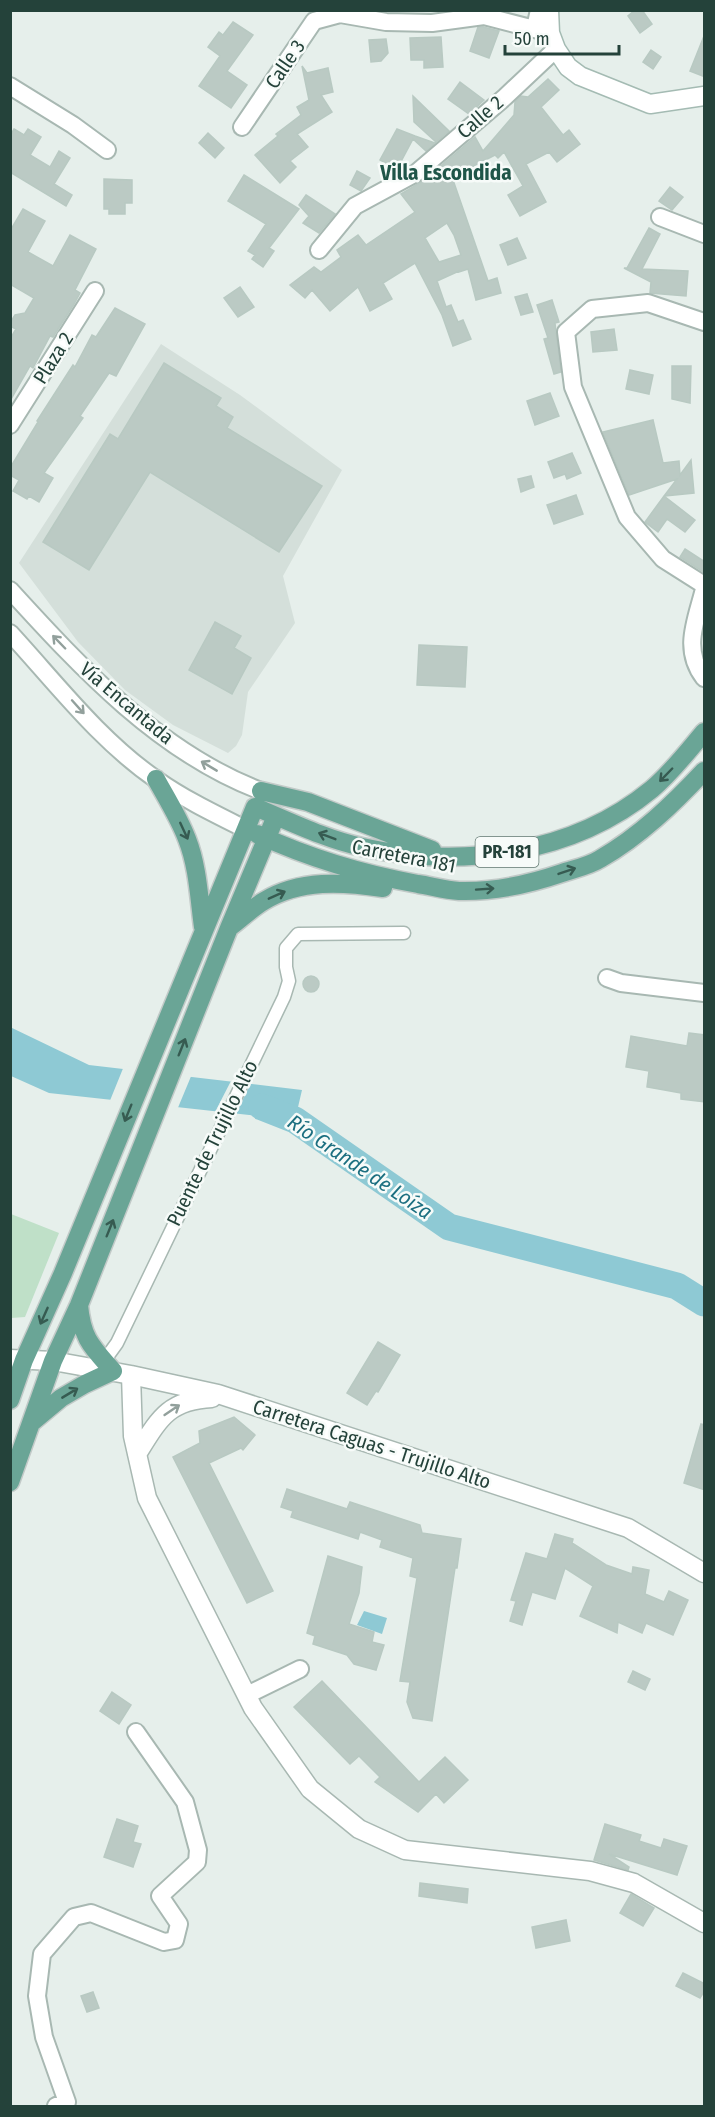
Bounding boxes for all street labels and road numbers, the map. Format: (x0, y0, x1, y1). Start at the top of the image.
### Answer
street label: Calle 3 (260, 35, 310, 93)
street label: Calle 2 (452, 90, 508, 144)
street label: Plaza 2 (28, 328, 78, 388)
street label: Vía Encantada (75, 657, 179, 749)
street label: Carretera 181 (350, 834, 458, 878)
road number: PR-181 (476, 837, 538, 867)
street label: Puente de Trujillo Alto (161, 1056, 263, 1230)
street label: Carretera Caguas - Trujillo Alto (250, 1394, 494, 1494)

